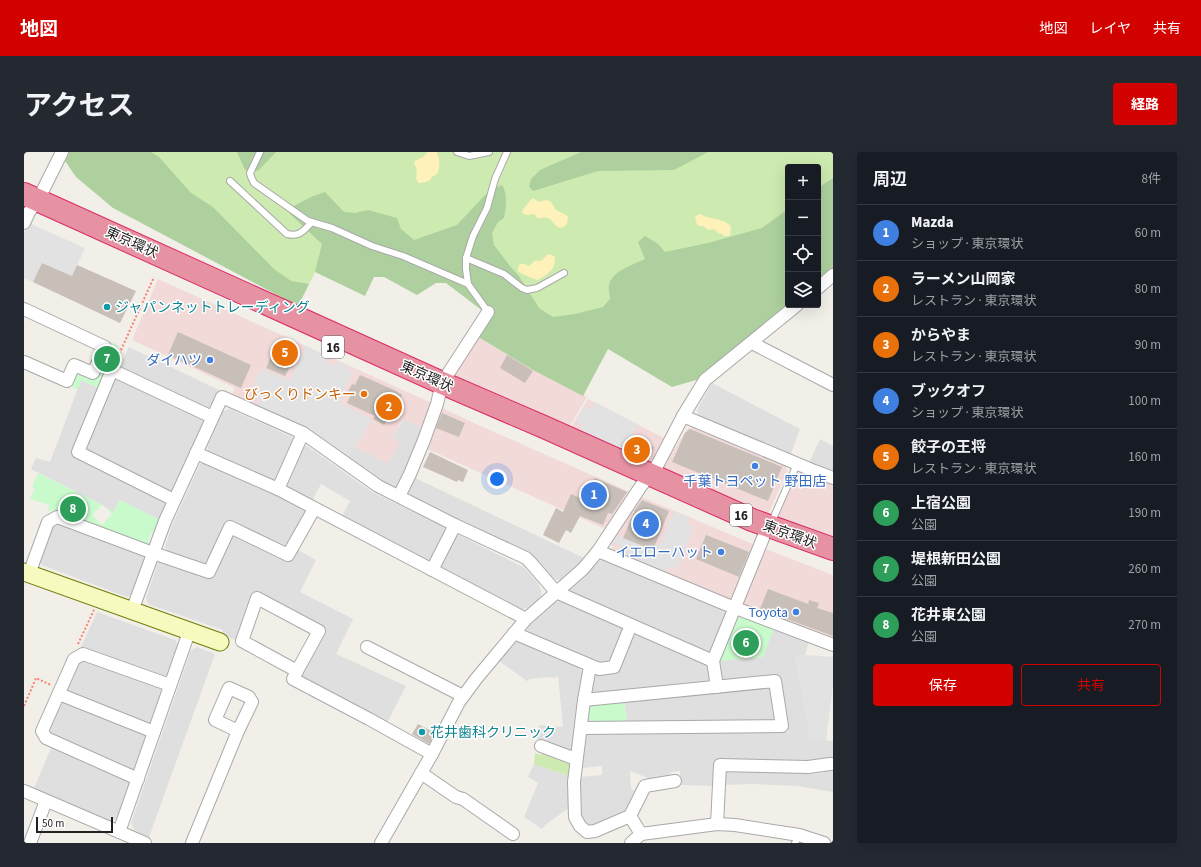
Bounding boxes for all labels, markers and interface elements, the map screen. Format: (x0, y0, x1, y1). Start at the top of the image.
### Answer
text: 地図 (20, 16, 58, 43)
text: 地図 (1039, 19, 1067, 39)
text: レイヤ (1089, 19, 1131, 39)
text: 共有 (1153, 19, 1181, 39)
button: 経路 (1113, 83, 1177, 125)
text: アクセス (24, 86, 135, 126)
map controls (785, 164, 821, 308)
button: + (785, 164, 821, 200)
text: 周辺 (873, 168, 907, 192)
text: 8件 (1142, 170, 1161, 188)
button: − (785, 200, 821, 236)
text: Mazda (911, 212, 954, 233)
street label: 東京環状 (102, 222, 161, 263)
text: 1 (883, 224, 889, 242)
text: 60 m (1135, 224, 1161, 242)
text: ショップ · 東京環状 (911, 235, 1023, 253)
button: locate (785, 236, 821, 272)
text: ラーメン山岡家 (911, 269, 1015, 290)
button: layers (785, 272, 821, 308)
text: 2 (883, 280, 889, 298)
text: 80 m (1135, 280, 1161, 298)
text: レストラン · 東京環状 (911, 292, 1036, 310)
place label: ジャパンネットトレーディング (115, 298, 310, 318)
marker: ジャパンネットトレーディング (102, 302, 112, 312)
text: からやま (911, 325, 971, 346)
road number: 16 (322, 336, 344, 358)
text: 3 (883, 336, 889, 354)
text: 90 m (1135, 336, 1161, 354)
pin: 5 (272, 338, 298, 368)
pin: 7 (94, 344, 120, 374)
text: レストラン · 東京環状 (911, 348, 1036, 366)
place label: ダイハツ (146, 351, 202, 371)
marker: ダイハツ (205, 355, 215, 365)
street label: 東京環状 (397, 356, 456, 397)
text: ブックオフ (911, 381, 986, 402)
place label: びっくりドンキー (244, 385, 356, 405)
marker: びっくりドンキー (359, 389, 369, 399)
pin: 2 (376, 392, 402, 422)
text: 4 (883, 392, 889, 410)
text: 100 m (1128, 392, 1161, 410)
text: ショップ · 東京環状 (911, 404, 1023, 422)
pin: 3 (624, 435, 650, 465)
text: 餃子の王将 (911, 437, 986, 458)
text: 5 (883, 448, 889, 466)
text: 160 m (1128, 448, 1161, 466)
text: レストラン · 東京環状 (911, 460, 1036, 478)
marker: 千葉トヨペット 野田店 (750, 461, 760, 471)
your location (487, 469, 507, 489)
place label: 千葉トヨペット 野田店 (684, 472, 826, 492)
pin: 1 (581, 480, 607, 510)
text: 上宿公園 (911, 493, 971, 514)
pin: 8 (60, 494, 86, 524)
road number: 16 (730, 504, 752, 526)
text: 6 (883, 504, 889, 522)
text: 190 m (1128, 504, 1161, 522)
pin: 4 (633, 509, 659, 539)
street label: 東京環状 (760, 516, 819, 554)
text: 公園 (911, 516, 937, 534)
place label: イエローハット (615, 543, 713, 563)
marker: イエローハット (716, 547, 726, 557)
text: 堤根新田公園 (911, 549, 1001, 570)
text: 7 (883, 560, 889, 578)
text: 260 m (1128, 560, 1161, 578)
text: 公園 (911, 572, 937, 590)
place label: Toyota (749, 603, 788, 623)
text: 花井東公園 (911, 605, 986, 626)
marker: Toyota (791, 607, 801, 617)
text: 8 (883, 616, 889, 634)
text: 270 m (1128, 616, 1161, 634)
pin: 6 (733, 628, 759, 658)
text: 公園 (911, 628, 937, 646)
button: 保存 (873, 664, 1013, 706)
button: 共有 (1021, 664, 1161, 706)
place label: 花井歯科クリニック (430, 723, 556, 743)
marker: 花井歯科クリニック (417, 727, 427, 737)
scale bar (36, 815, 113, 834)
text: 50 m (42, 816, 64, 831)

